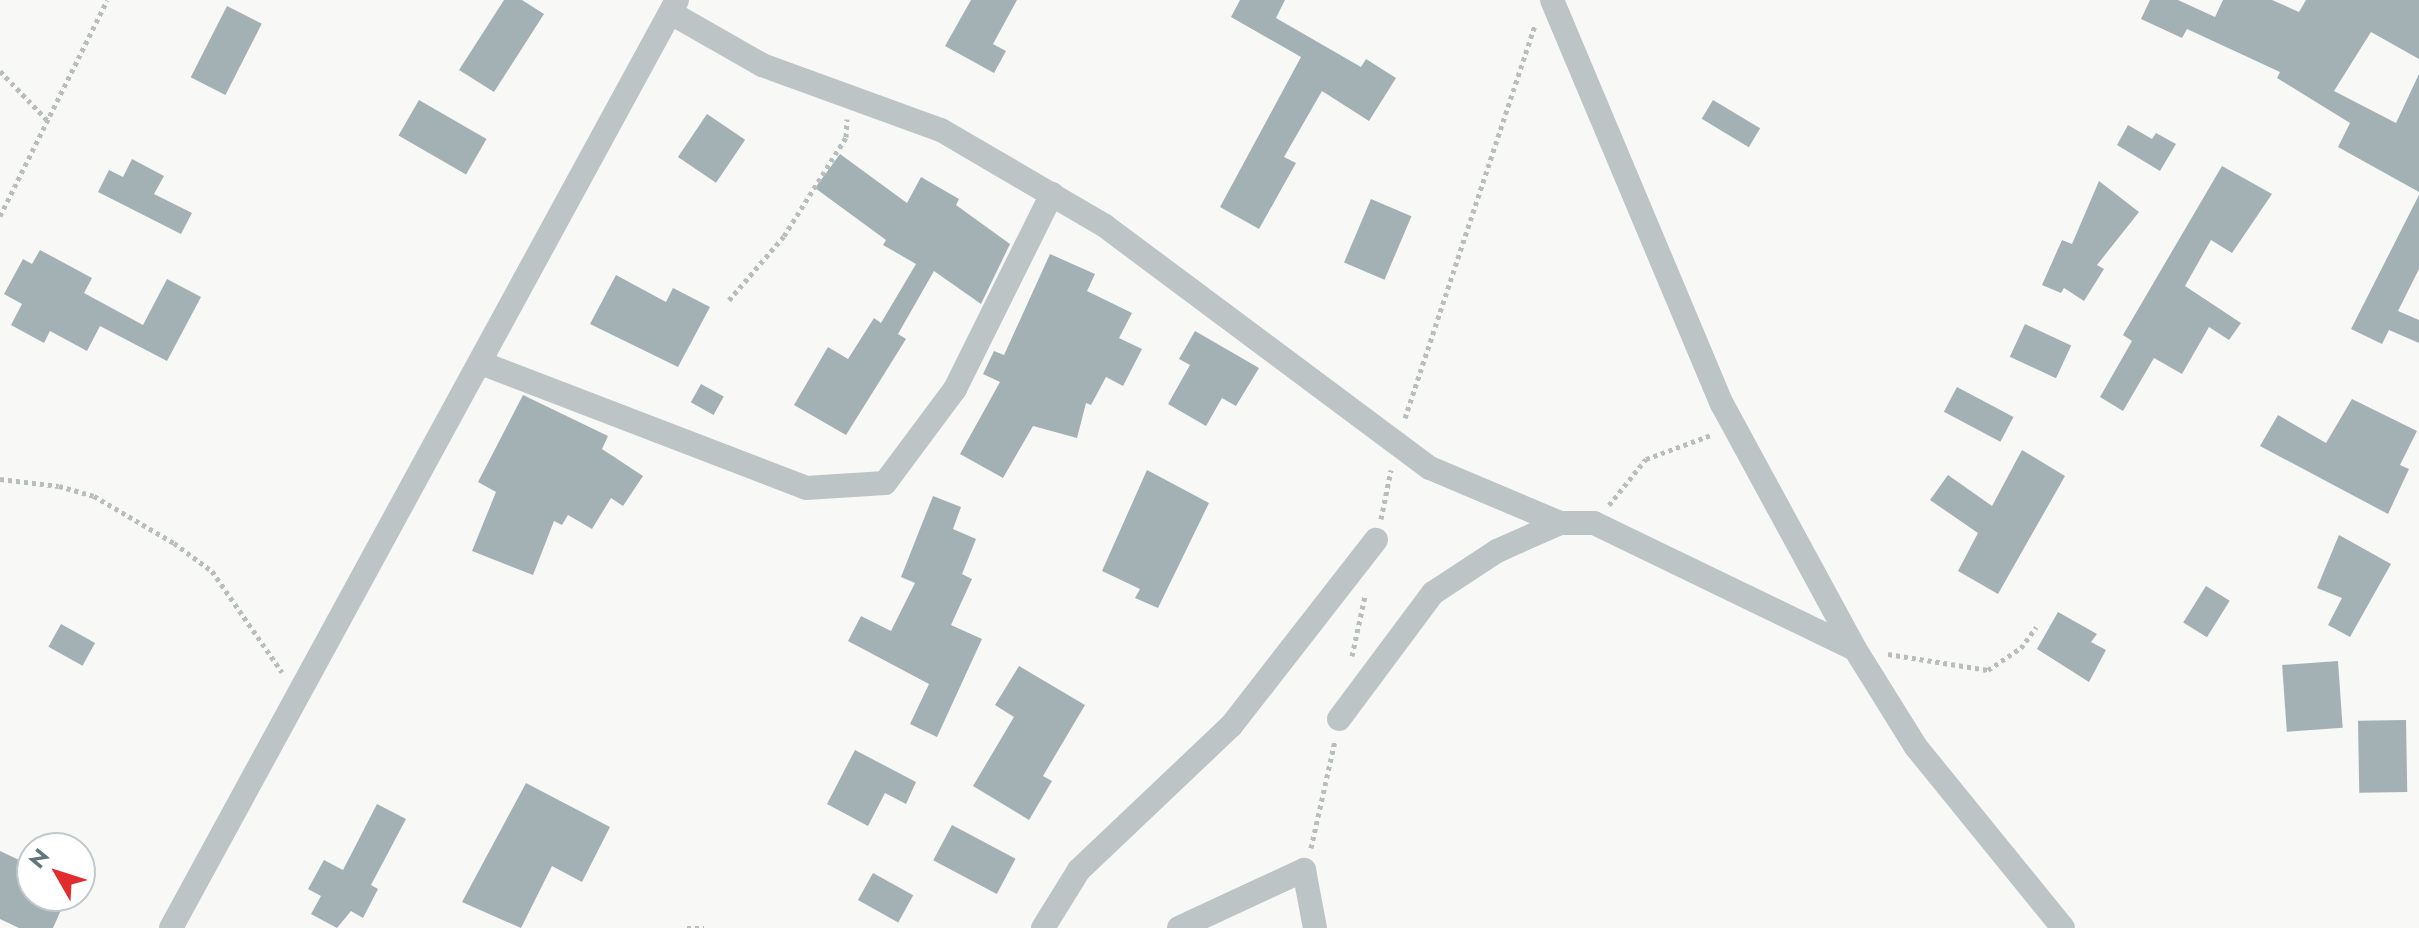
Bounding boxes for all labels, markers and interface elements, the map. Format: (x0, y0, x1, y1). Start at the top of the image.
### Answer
north arrow (16, 832, 96, 912)
text: N (21, 841, 57, 875)

